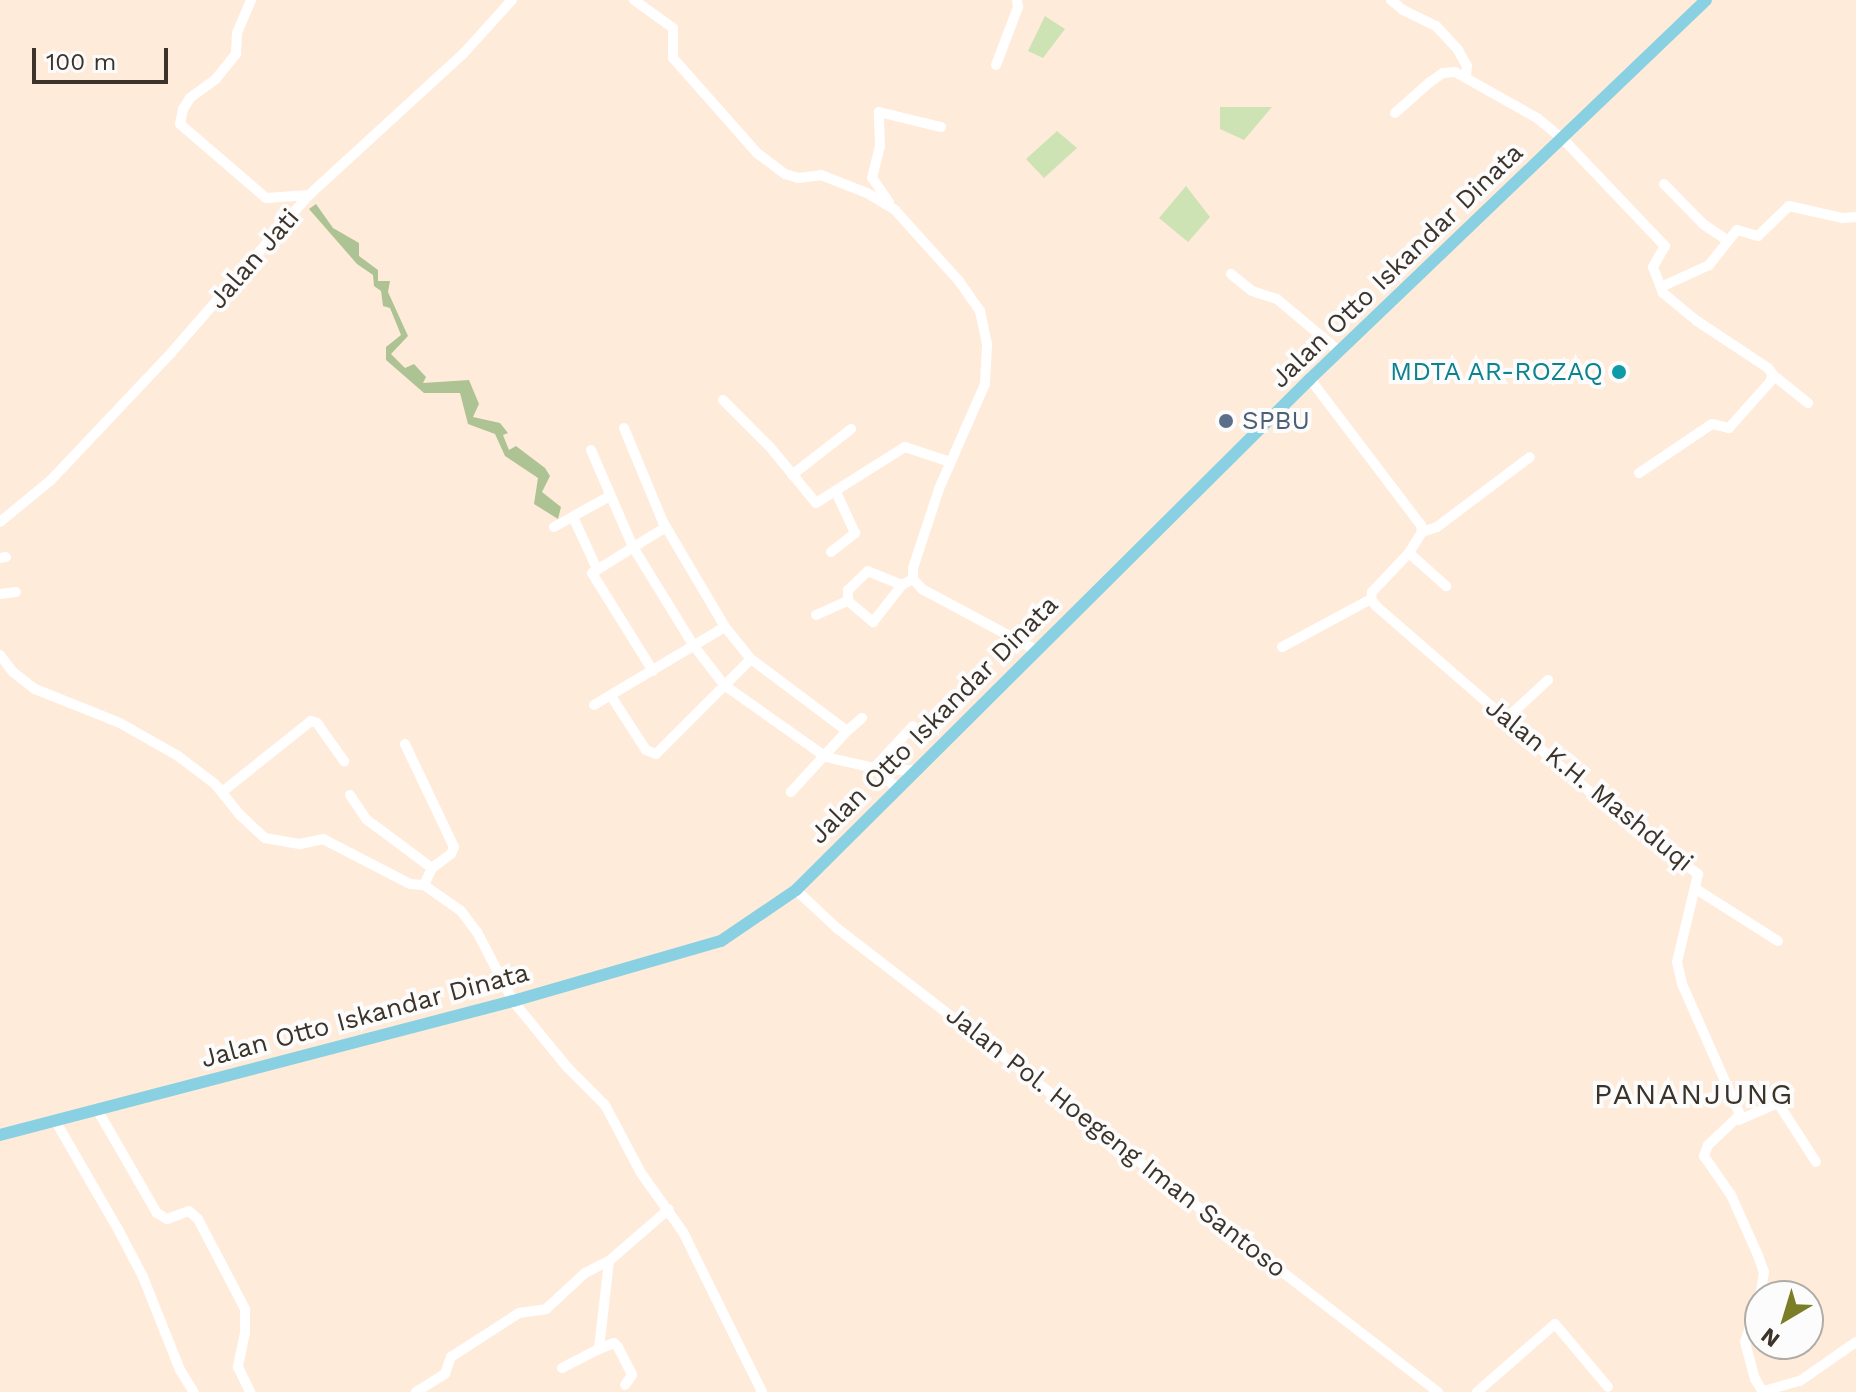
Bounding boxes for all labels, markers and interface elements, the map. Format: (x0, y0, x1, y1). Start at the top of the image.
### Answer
scale bar (36, 32, 172, 82)
text: 100 m (46, 48, 116, 76)
street label: Jalan Otto Iskandar Dinata (1264, 137, 1530, 395)
street label: Jalan Jati (202, 202, 306, 316)
place label: MDTA AR-ROZAQ (1388, 356, 1603, 388)
marker: MDTA AR-ROZAQ (1610, 363, 1628, 381)
place label: SPBU (1242, 405, 1310, 437)
marker: SPBU (1217, 412, 1235, 430)
street label: Jalan Otto Iskandar Dinata (803, 589, 1065, 851)
street label: Jalan K.H. Mashduqi (1479, 692, 1699, 878)
street label: Jalan Otto Iskandar Dinata (197, 957, 533, 1075)
street label: Jalan Pol. Hoegeng Iman Santoso (940, 999, 1292, 1285)
district label: PANANJUNG (1594, 1076, 1794, 1112)
north arrow (1744, 1280, 1824, 1360)
text: N (1756, 1323, 1784, 1353)

